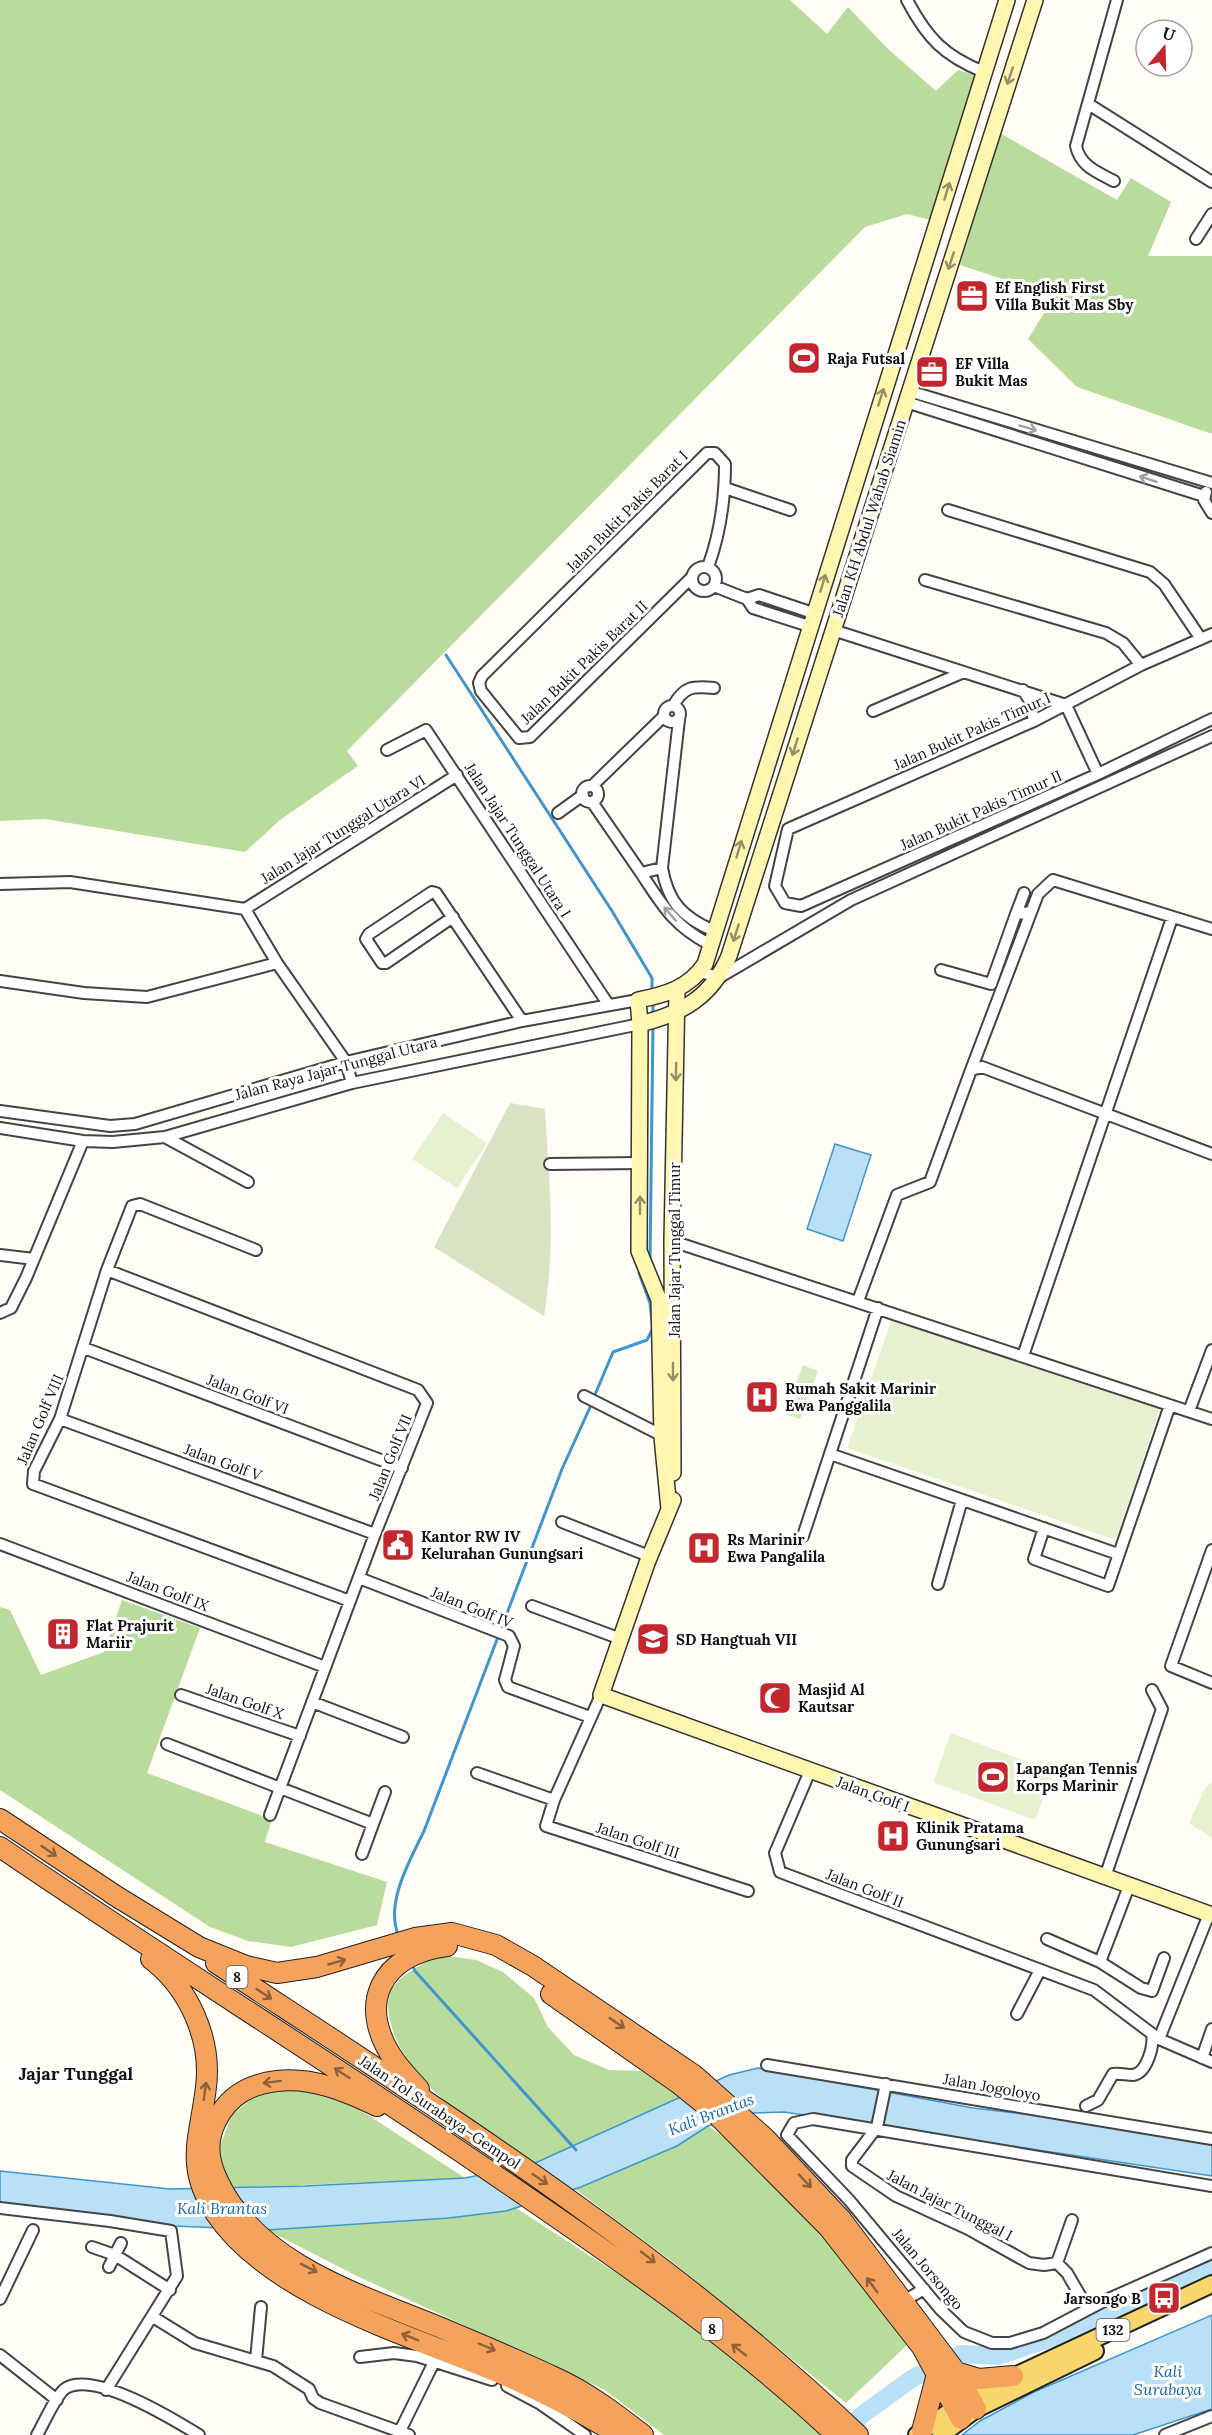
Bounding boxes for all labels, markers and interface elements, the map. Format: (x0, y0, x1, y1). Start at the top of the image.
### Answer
north arrow (1134, 18, 1194, 78)
text: U (1160, 22, 1178, 45)
one-way arrow (1004, 66, 1015, 85)
one-way arrow (942, 182, 953, 201)
one-way arrow (945, 251, 956, 270)
office icon: Ef English First Villa Bukit Mas Sby (954, 278, 990, 314)
place label: Ef English First Villa Bukit Mas Sby (995, 278, 1134, 314)
sports icon: Raja Futsal (786, 340, 822, 376)
place label: Raja Futsal (827, 349, 905, 368)
office icon: EF Villa Bukit Mas (914, 354, 950, 390)
place label: EF Villa Bukit Mas (955, 354, 1028, 390)
one-way arrow (877, 388, 888, 407)
street label: Jalan KH Abdul Wahab Siamin (828, 417, 910, 620)
one-way arrow (1018, 423, 1037, 434)
street label: Jalan Bukit Pakis Barat I (562, 446, 692, 576)
one-way arrow (1139, 472, 1158, 483)
one-way arrow (818, 574, 829, 593)
street label: Jalan Bukit Pakis Barat II (516, 596, 651, 728)
street label: Jalan Bukit Pakis Timur I (890, 688, 1053, 775)
one-way arrow (789, 737, 800, 756)
street label: Jalan Jajar Tunggal Utara I (460, 758, 575, 921)
street label: Jalan Bukit Pakis Timur II (896, 766, 1065, 855)
street label: Jalan Jajar Tunggal Utara VI (256, 770, 429, 888)
one-way arrow (735, 840, 746, 859)
one-way arrow (663, 906, 676, 922)
one-way arrow (730, 923, 741, 942)
street label: Jalan Raya Jajar Tunggal Utara (232, 1032, 439, 1104)
one-way arrow (671, 1062, 682, 1082)
street label: Jalan Jajar Tunggal Timur (665, 1162, 684, 1339)
one-way arrow (634, 1196, 646, 1216)
one-way arrow (667, 1361, 679, 1381)
street label: Jalan Golf VI (203, 1369, 292, 1418)
street label: Jalan Golf VIII (12, 1371, 68, 1468)
hospital icon: Rumah Sakit Marinir Ewa Panggalila (744, 1379, 780, 1415)
place label: Rumah Sakit Marinir Ewa Panggalila (785, 1379, 937, 1415)
street label: Jalan Golf VII (364, 1411, 416, 1504)
street label: Jalan Golf V (181, 1439, 265, 1485)
public building icon: Kantor RW IV Kelurahan Gunungsari (380, 1527, 416, 1563)
place label: Kantor RW IV Kelurahan Gunungsari (421, 1527, 583, 1563)
hospital icon: Rs Marinir Ewa Pangalila (686, 1530, 722, 1566)
place label: Rs Marinir Ewa Pangalila (727, 1530, 825, 1566)
street label: Jalan Golf IX (124, 1566, 212, 1615)
street label: Jalan Golf IV (428, 1582, 517, 1632)
building icon: Flat Prajurit Mariir (45, 1616, 81, 1652)
place label: Flat Prajurit Mariir (86, 1616, 175, 1652)
school or university icon: SD Hangtuah VII (635, 1621, 671, 1657)
place label: SD Hangtuah VII (676, 1630, 797, 1649)
street label: Jalan Golf X (203, 1679, 287, 1723)
mosque icon: Masjid Al Kautsar (757, 1680, 793, 1716)
place label: Masjid Al Kautsar (798, 1680, 865, 1716)
sports icon: Lapangan Tennis Korps Marinir (975, 1759, 1011, 1795)
place label: Lapangan Tennis Korps Marinir (1016, 1759, 1137, 1795)
street label: Jalan Golf I (833, 1772, 912, 1816)
street label: Jalan Golf III (593, 1817, 682, 1862)
hospital icon: Klinik Pratama Gunungsari (875, 1818, 911, 1854)
place label: Klinik Pratama Gunungsari (916, 1818, 1024, 1854)
one-way arrow (40, 1845, 56, 1857)
street label: Jalan Golf II (823, 1864, 906, 1911)
one-way arrow (327, 1955, 346, 1967)
road number: 8 (226, 1966, 248, 1988)
one-way arrow (255, 1988, 271, 2000)
one-way arrow (608, 2017, 625, 2029)
street label: Jalan Tol Surabaya–Gempol (355, 2050, 524, 2173)
district label: Jajar Tunggal (19, 2062, 134, 2085)
one-way arrow (334, 2066, 351, 2079)
street label: Jalan Jogoloyo (941, 2069, 1042, 2105)
one-way arrow (263, 2077, 282, 2088)
one-way arrow (200, 2081, 211, 2101)
water label: Kali Brantas (665, 2088, 757, 2140)
street label: Jalan Jajar Tunggal I (883, 2165, 1016, 2245)
one-way arrow (798, 2173, 812, 2188)
one-way arrow (531, 2174, 548, 2186)
water label: Kali Brantas (177, 2198, 267, 2218)
street label: Jalan Jorsongo (888, 2224, 968, 2314)
one-way arrow (639, 2251, 655, 2264)
one-way arrow (299, 2263, 317, 2275)
one-way arrow (866, 2277, 879, 2293)
bus stop icon: Jarsongo B (1146, 2280, 1182, 2316)
place label: Jarsongo B (1064, 2289, 1141, 2308)
road number: 8 (702, 2318, 722, 2340)
road number: 132 (1096, 2319, 1130, 2341)
one-way arrow (401, 2331, 419, 2342)
one-way arrow (477, 2342, 496, 2353)
one-way arrow (731, 2343, 747, 2356)
water label: Kali Surabaya (1134, 2361, 1202, 2399)

